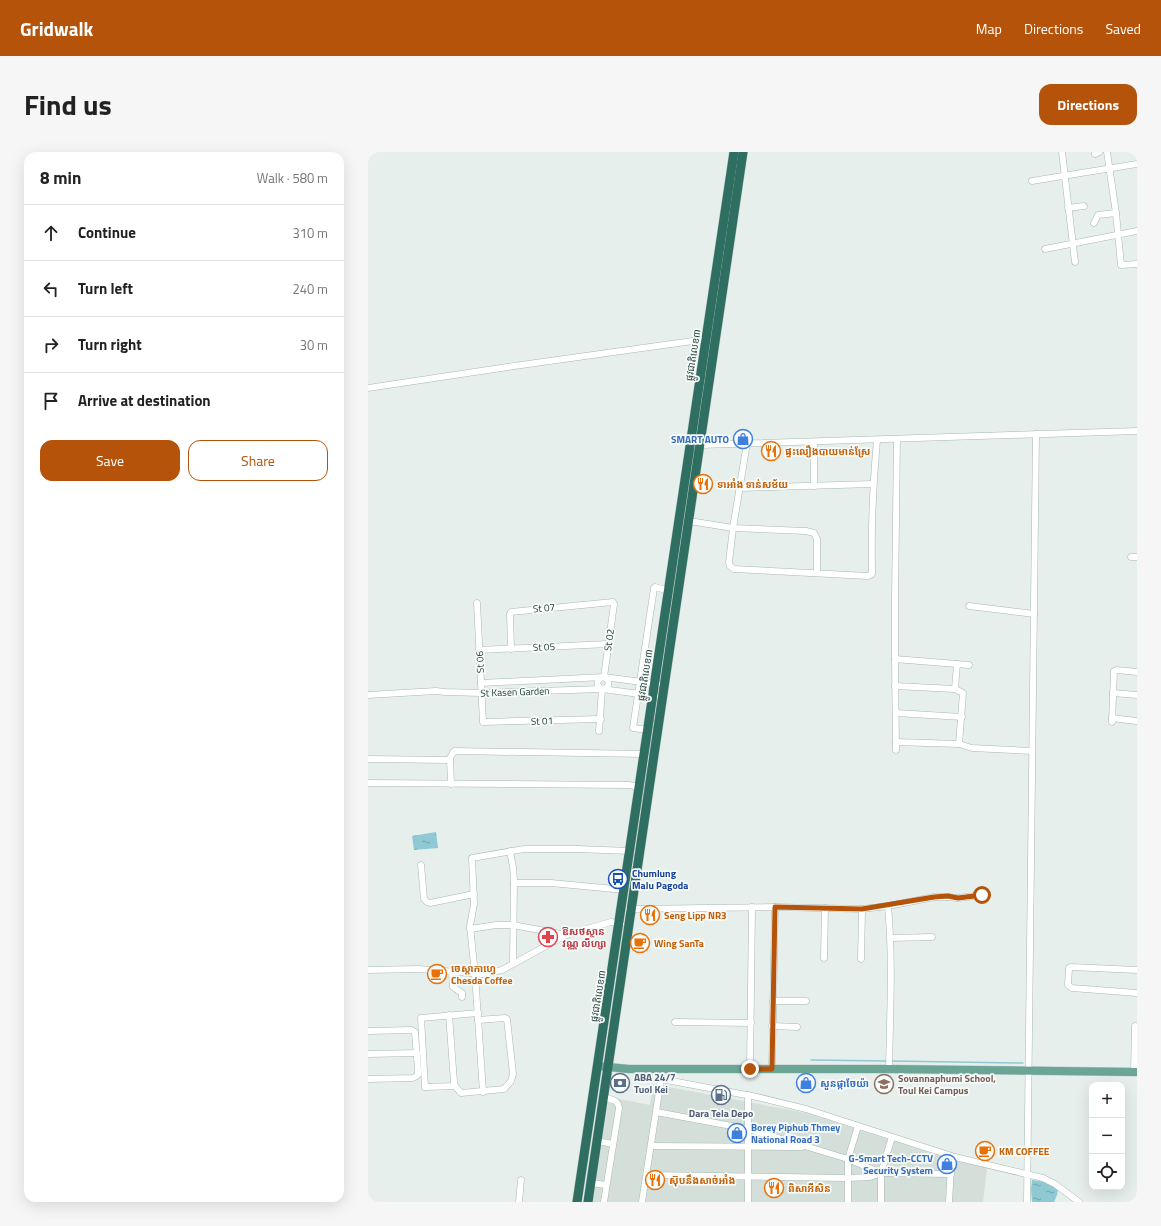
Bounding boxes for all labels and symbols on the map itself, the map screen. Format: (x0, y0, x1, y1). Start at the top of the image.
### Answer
street label: ផ្លូវជាតិលេខ៣ (682, 328, 706, 382)
shop icon: SMART AUTO (732, 428, 754, 450)
place label: SMART AUTO (671, 432, 729, 447)
restaurant icon: ផ្ទះលឿងបាយមាន់ស្រែ (760, 440, 782, 462)
place label: ផ្ទះលឿងបាយមាន់ស្រែ (785, 444, 870, 459)
restaurant icon: ទាអាំង ទាន់សម័យ (692, 473, 714, 495)
place label: ទាអាំង ទាន់សម័យ (717, 477, 788, 492)
street label: St 07 (532, 600, 556, 616)
street label: St 02 (600, 628, 618, 652)
street label: St 05 (532, 639, 556, 655)
street label: ផ្លូវជាតិលេខ៣ (634, 648, 658, 702)
street label: St 06 (472, 650, 488, 674)
street label: St Kasen Garden (480, 683, 550, 701)
street label: St 01 (531, 713, 553, 729)
place label: Chumlung Malu Pagoda (632, 866, 688, 893)
bus stop icon: Chumlung Malu Pagoda (607, 868, 629, 890)
route start (973, 886, 991, 904)
restaurant icon: Seng Lipp NR3 (639, 904, 661, 926)
place label: Seng Lipp NR3 (664, 908, 727, 923)
place label: ឱសថស្ថាន វណ្ណ លីហ្សា (562, 924, 606, 951)
pharmacy icon: ឱសថស្ថាន វណ្ណ លីហ្សា (537, 926, 559, 948)
cafe icon: Wing SanTa (629, 932, 651, 954)
place label: Wing SanTa (654, 936, 704, 951)
place label: ចេស្ដាកាហ្វេ Chesda Coffee (451, 961, 513, 988)
cafe icon: ចេស្ដាកាហ្វេ Chesda Coffee (426, 963, 448, 985)
street label: ផ្លូវជាតិលេខ៣ (587, 969, 611, 1023)
route end (741, 1060, 759, 1078)
place label: ABA 24/7 Tuol Kei (634, 1070, 676, 1097)
place label: Sovannaphumi School, Toul Kei Campus (898, 1071, 996, 1098)
bank icon: ABA 24/7 Tuol Kei (609, 1072, 631, 1094)
shop icon: សួនផ្កាចែយ៉ា (795, 1072, 817, 1094)
school or university icon: Sovannaphumi School, Toul Kei Campus (873, 1073, 895, 1095)
place label: សួនផ្កាចែយ៉ា (820, 1076, 869, 1091)
fuel station icon: Dara Tela Depo (710, 1084, 732, 1106)
place label: Dara Tela Depo (689, 1106, 753, 1121)
place label: Borey Piphub Thmey National Road 3 (751, 1120, 840, 1147)
shop icon: Borey Piphub Thmey National Road 3 (726, 1122, 748, 1144)
cafe icon: KM COFFEE (974, 1140, 996, 1162)
place label: KM COFFEE (999, 1144, 1050, 1159)
place label: G-Smart Tech-CCTV Security System (849, 1151, 933, 1178)
shop icon: G-Smart Tech-CCTV Security System (936, 1153, 958, 1175)
restaurant icon: ស៊ុបនឹងសាច់អាំង (644, 1169, 666, 1191)
place label: ស៊ុបនឹងសាច់អាំង (669, 1173, 735, 1188)
restaurant icon: ពិសាអីសិន (763, 1177, 785, 1199)
place label: ពិសាអីសិន (788, 1181, 831, 1196)

